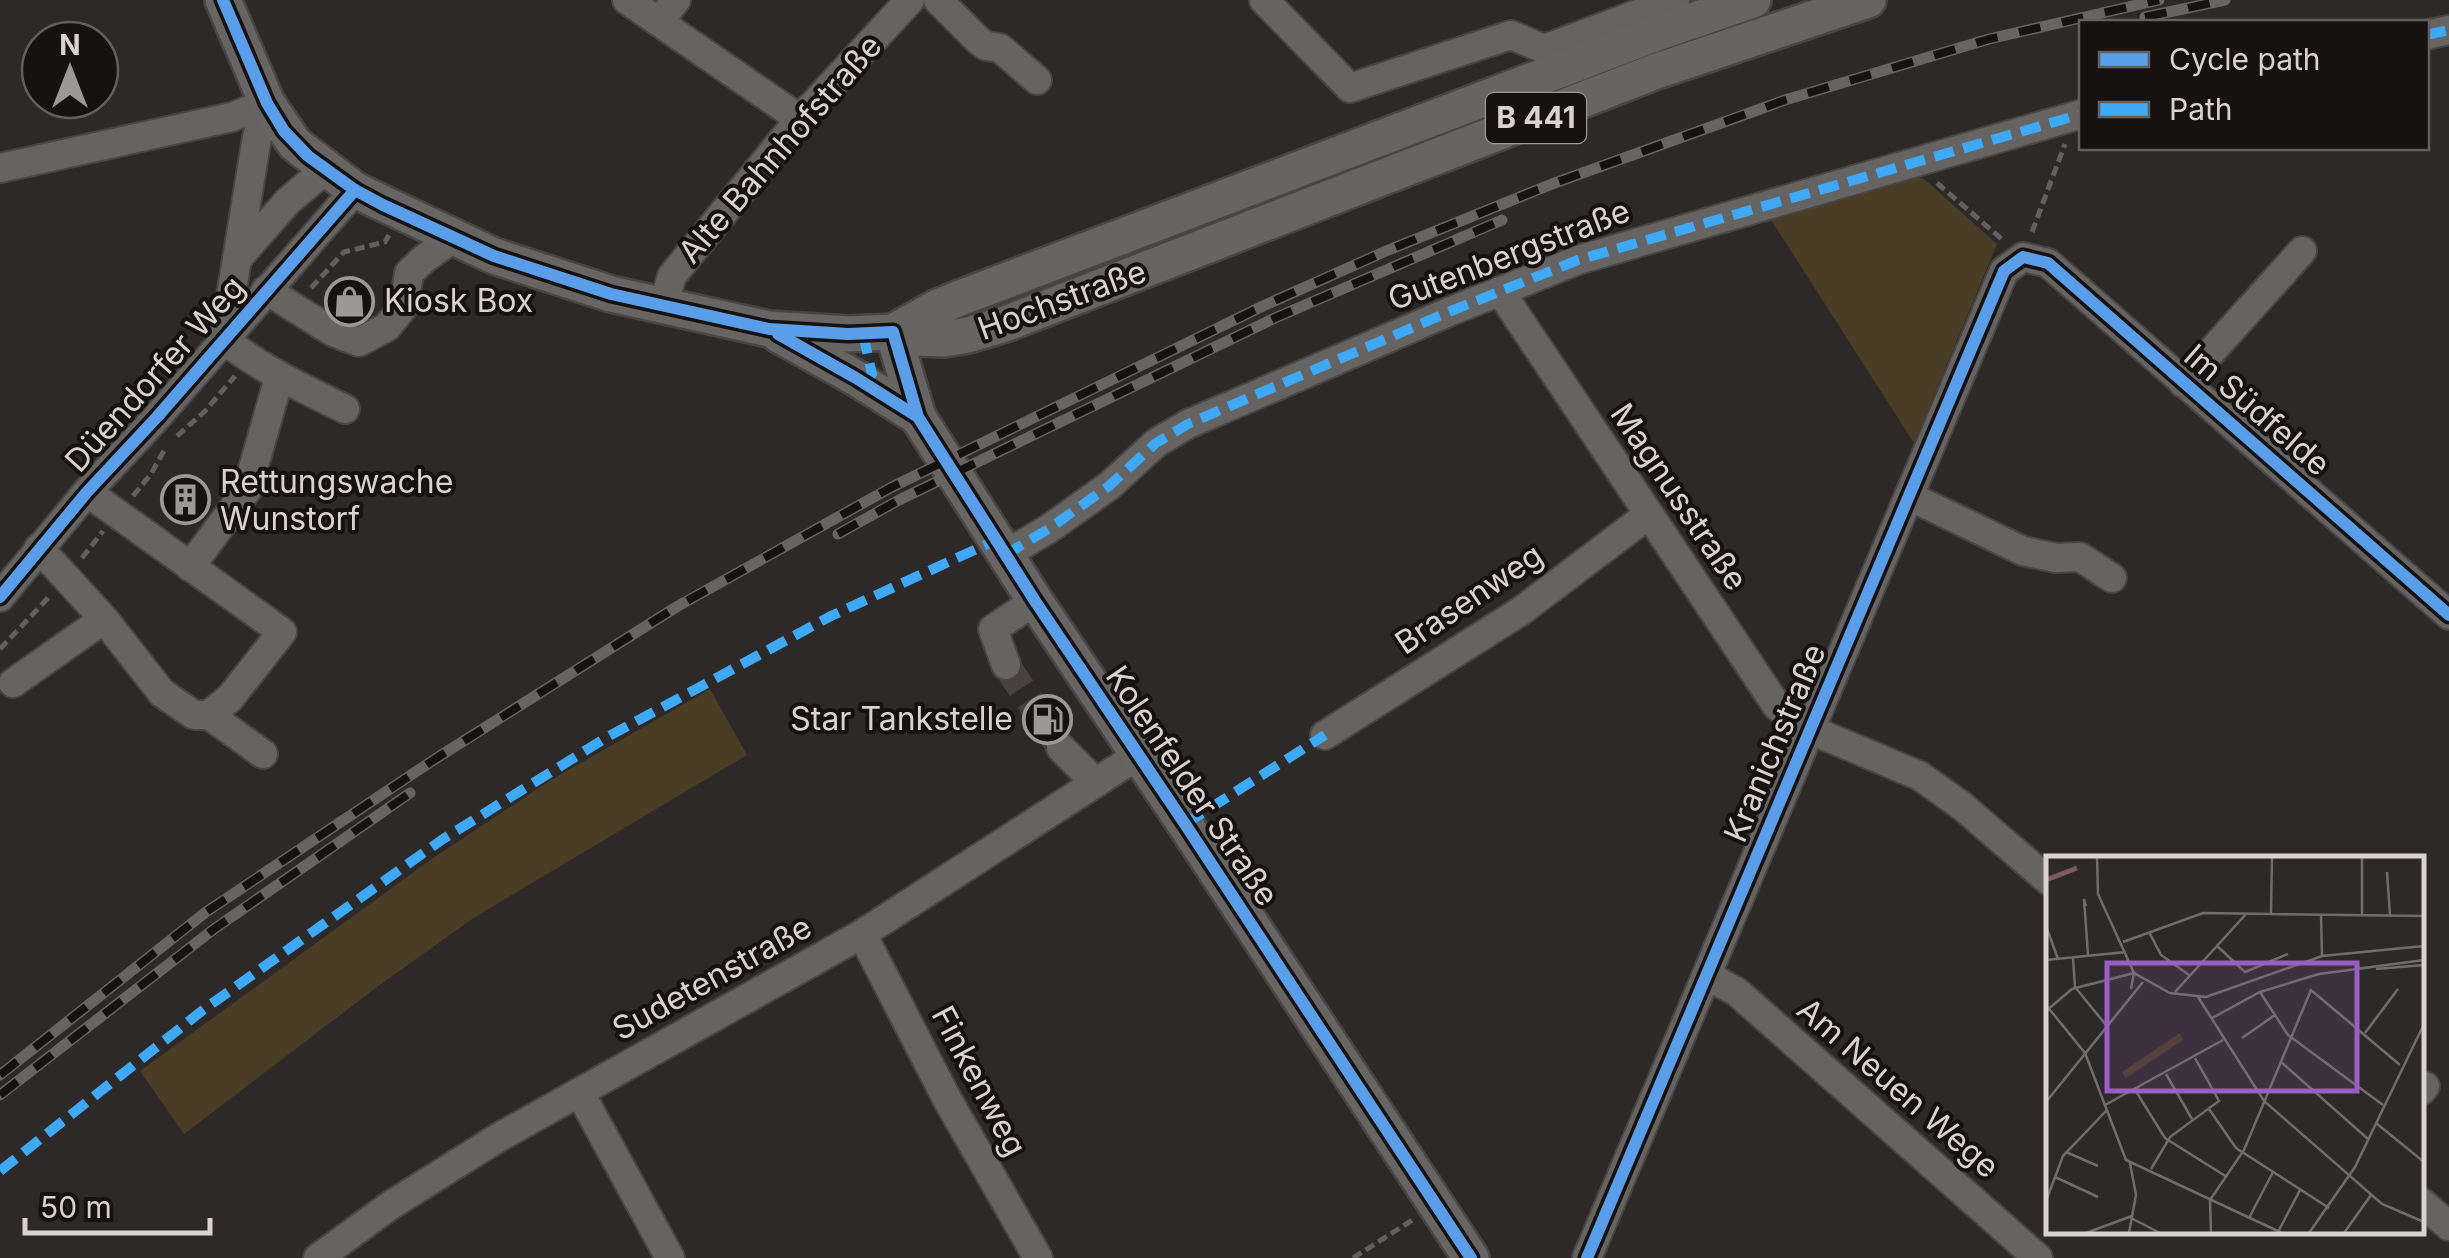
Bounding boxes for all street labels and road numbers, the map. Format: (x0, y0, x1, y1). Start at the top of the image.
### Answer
street label: Alte Bahnhofstraße (670, 27, 889, 271)
road number: B 441 (1486, 93, 1586, 143)
street label: Gutenbergstraße (1382, 191, 1635, 319)
street label: Hochstraße (973, 251, 1151, 348)
street label: Düendorfer Weg (57, 268, 253, 479)
street label: Im Südfelde (2177, 336, 2338, 483)
street label: Magnusstraße (1603, 396, 1756, 598)
street label: Brasenweg (1388, 535, 1550, 662)
street label: Kranichstraße (1715, 638, 1834, 848)
street label: Kolenfelder Straße (1098, 658, 1287, 913)
street label: Sudetenstraße (606, 907, 818, 1048)
street label: Am Neuen Wege (1790, 990, 2007, 1186)
street label: Finkenweg (924, 999, 1035, 1162)

